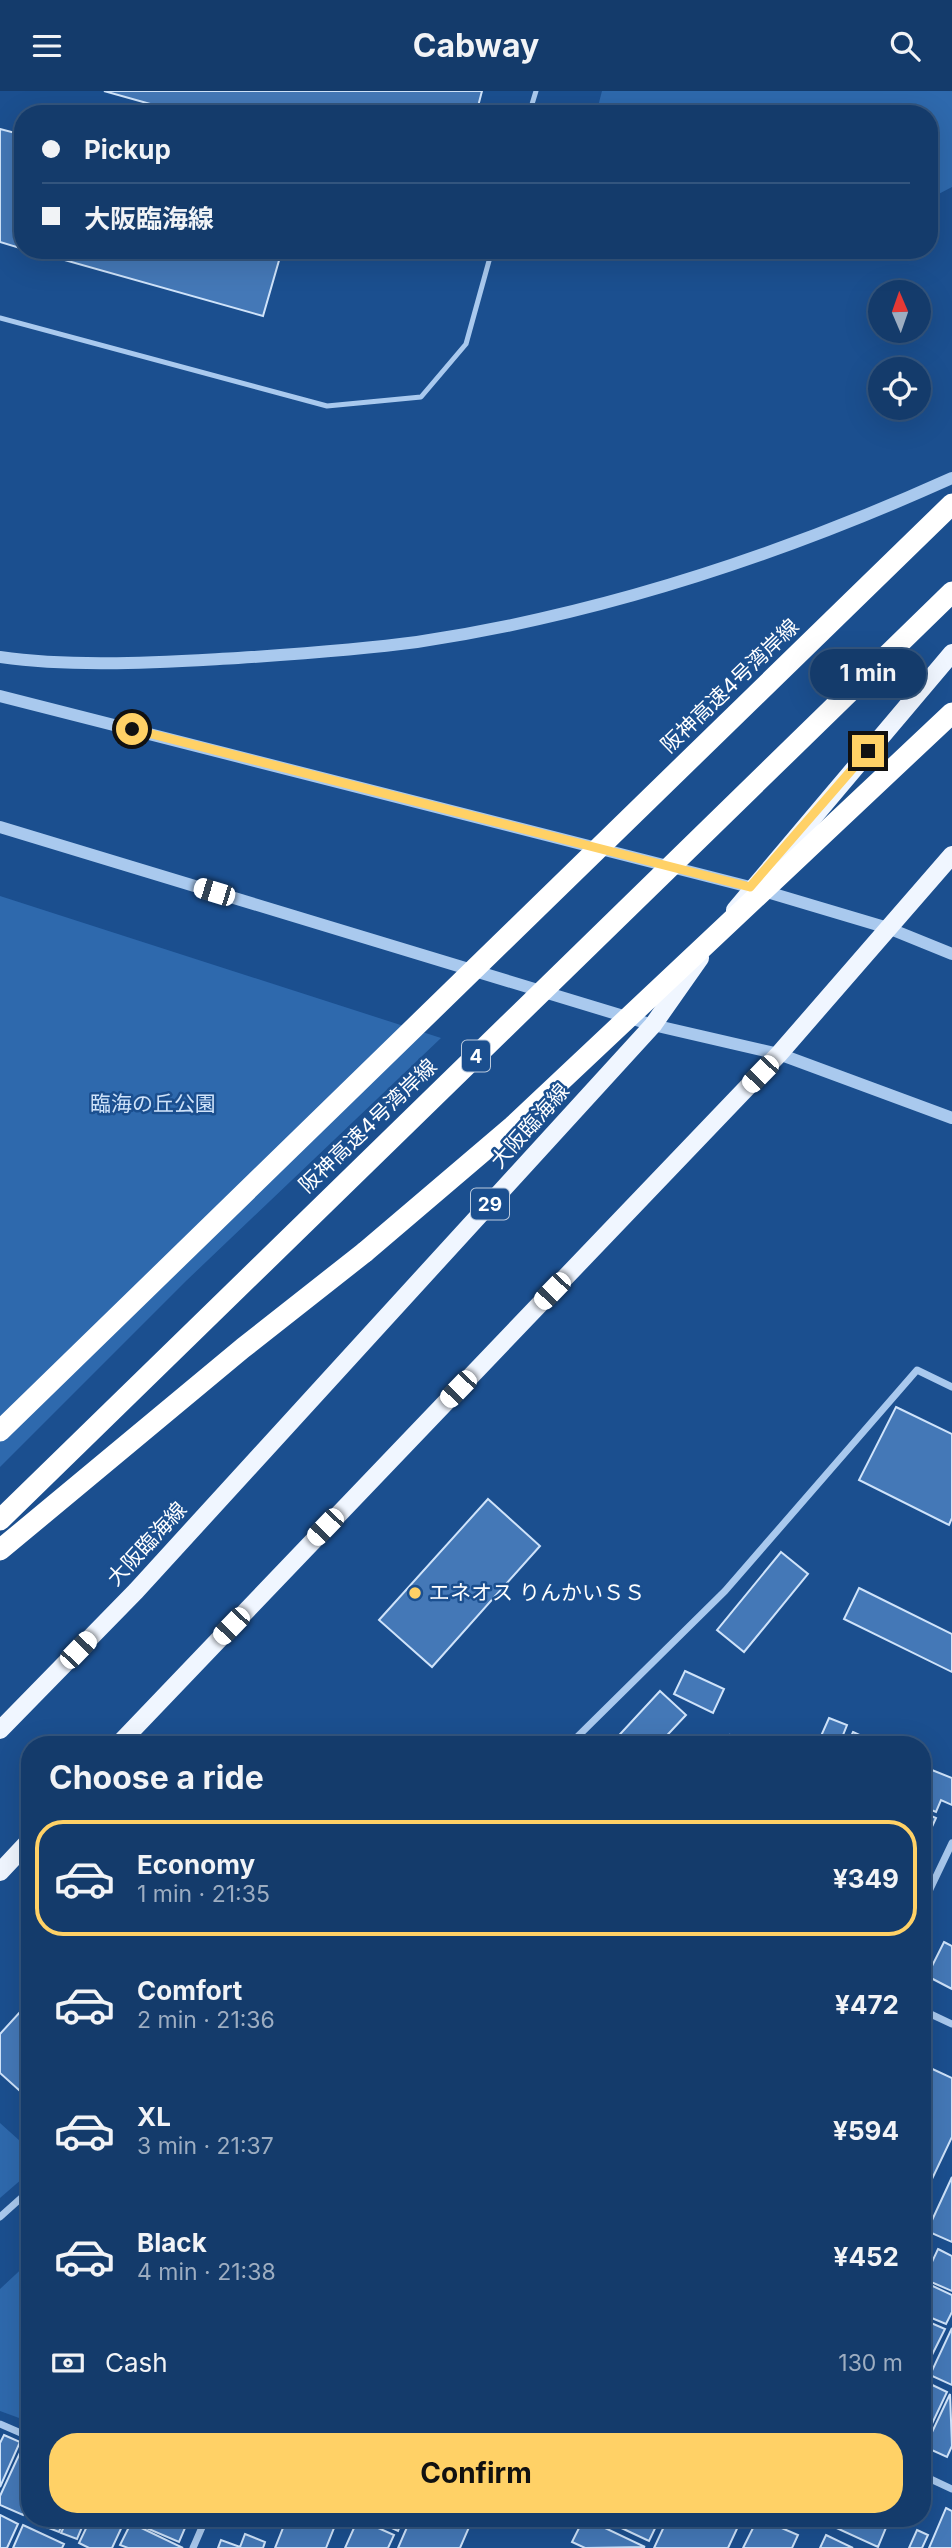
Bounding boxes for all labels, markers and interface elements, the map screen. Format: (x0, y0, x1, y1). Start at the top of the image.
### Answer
text: Cabway (413, 26, 539, 65)
icon: menu (28, 27, 66, 65)
icon: search (886, 27, 924, 65)
text: Pickup (84, 134, 171, 165)
text: 大阪臨海線 (84, 203, 214, 234)
north arrow (868, 280, 931, 343)
map controls (868, 280, 931, 420)
button: locate (868, 357, 931, 420)
street label: 阪神高速4号湾岸線 (656, 614, 804, 758)
callout: 1 min (810, 649, 926, 699)
text: 1 min (840, 659, 896, 687)
route start (116, 713, 148, 745)
route end (852, 735, 884, 767)
car (191, 876, 238, 908)
road number: 4 (462, 1041, 490, 1072)
car (738, 1052, 783, 1096)
street label: 阪神高速4号湾岸線 (294, 1054, 442, 1198)
street label: 大阪臨海線 (485, 1078, 574, 1173)
park label: 臨海の丘公園 (90, 1091, 216, 1116)
road number: 29 (471, 1189, 509, 1219)
car (530, 1269, 575, 1313)
car (436, 1367, 481, 1411)
street label: 大阪臨海線 (102, 1497, 192, 1591)
car (303, 1505, 348, 1549)
place label: エネオス りんかいＳＳ (429, 1580, 645, 1605)
marker: エネオス りんかいＳＳ (407, 1585, 423, 1601)
car (209, 1604, 254, 1648)
car (56, 1628, 101, 1672)
text: Choose a ride (49, 1758, 264, 1797)
icon: car (53, 1847, 116, 1910)
text: Economy (137, 1849, 255, 1880)
text: ¥349 (833, 1863, 899, 1894)
text: 1 min · 21:35 (137, 1880, 270, 1908)
icon: car (53, 1973, 116, 2036)
text: Comfort (137, 1975, 242, 2006)
text: ¥472 (835, 1989, 899, 2020)
text: 2 min · 21:36 (137, 2006, 275, 2034)
icon: car (53, 2099, 116, 2162)
text: XL (137, 2101, 171, 2132)
text: ¥594 (833, 2115, 899, 2146)
text: 3 min · 21:37 (137, 2132, 274, 2160)
icon: car (53, 2225, 116, 2288)
text: Black (137, 2227, 207, 2258)
text: ¥452 (834, 2241, 899, 2272)
text: 4 min · 21:38 (137, 2258, 276, 2286)
icon: cash (49, 2344, 87, 2382)
text: Cash (105, 2347, 168, 2378)
text: 130 m (838, 2349, 903, 2377)
button: Confirm (49, 2433, 903, 2513)

